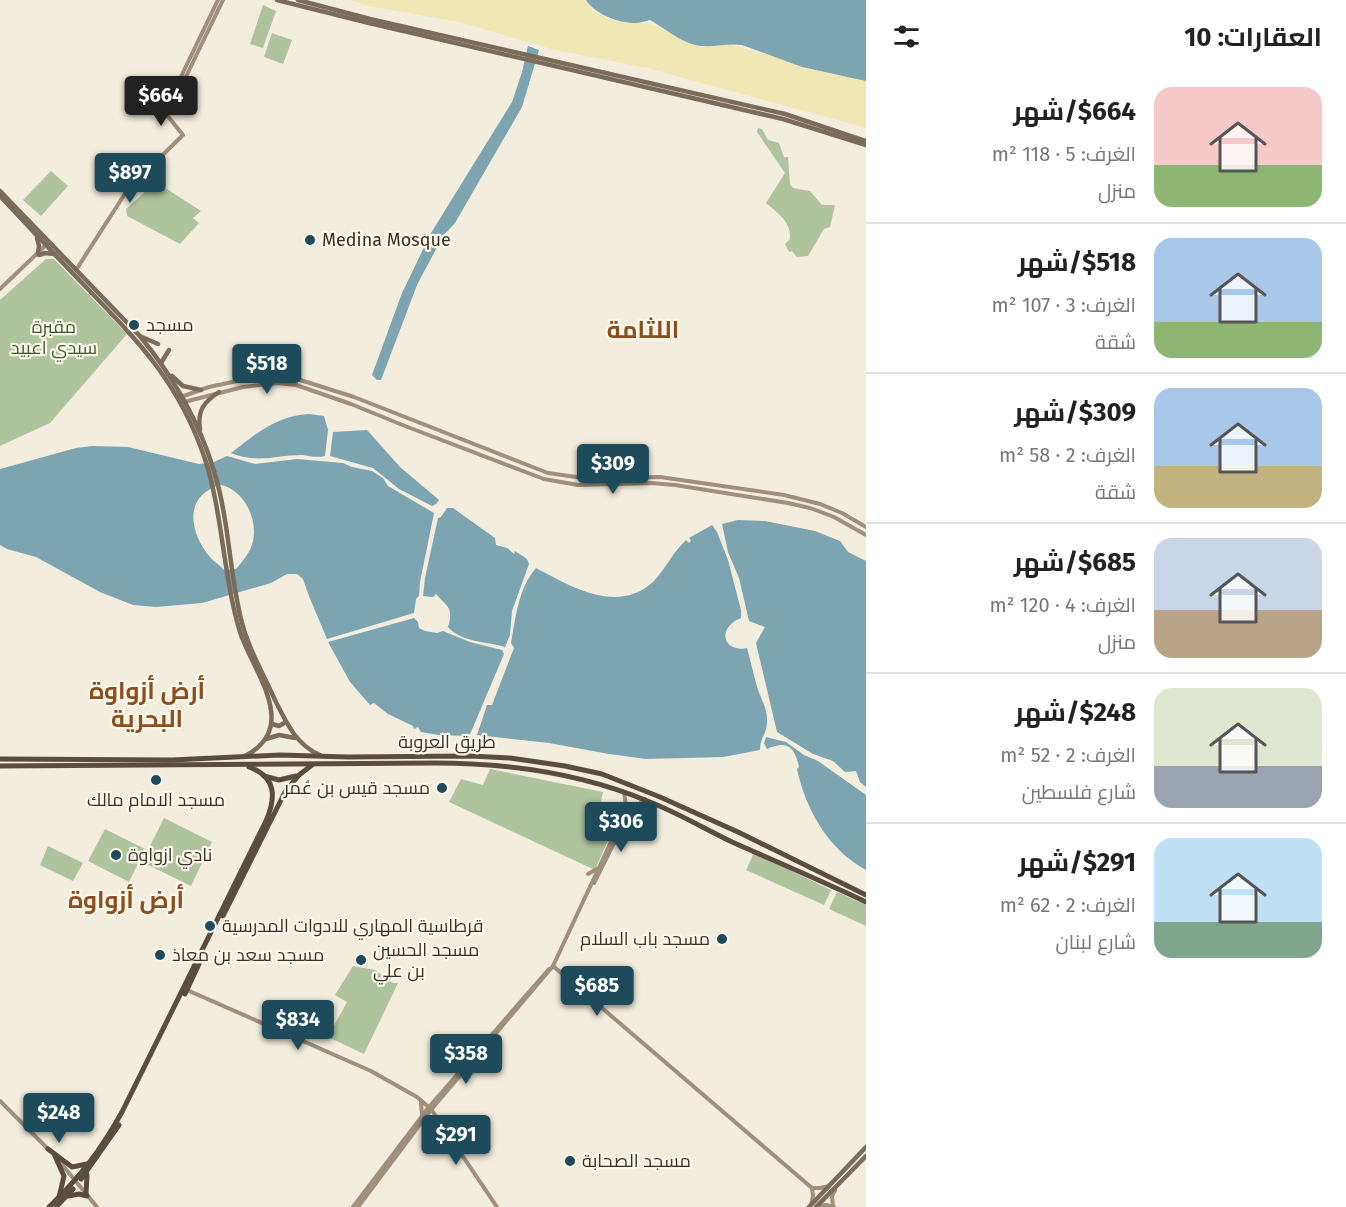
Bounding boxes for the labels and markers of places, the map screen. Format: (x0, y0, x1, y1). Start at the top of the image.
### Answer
pin: $664 (125, 76, 197, 127)
pin: $897 (94, 153, 166, 204)
place label: Medina Mosque (322, 229, 451, 251)
marker: Medina Mosque (303, 233, 317, 247)
place label: مسجد (146, 314, 194, 336)
marker: مسجد (127, 318, 141, 332)
pin: $518 (231, 344, 303, 395)
pin: $309 (577, 444, 649, 495)
marker: مسجد الامام مالك (149, 773, 163, 787)
place label: مسجد قيس بن عُمر (283, 777, 430, 799)
marker: مسجد قيس بن عُمر (435, 781, 449, 795)
place label: مسجد الامام مالك (87, 789, 225, 812)
pin: $306 (585, 802, 657, 853)
place label: نادي ازواوة (128, 844, 212, 869)
marker: نادي ازواوة (109, 848, 123, 862)
place label: قرطاسية المهاري للادوات المدرسية (222, 915, 483, 940)
marker: قرطاسية المهاري للادوات المدرسية (203, 919, 217, 933)
place label: مسجد باب السلام (580, 928, 710, 951)
marker: مسجد باب السلام (715, 932, 729, 946)
place label: مسجد الحسين بن علي (373, 939, 479, 985)
place label: مسجد سعد بن معاذ (172, 944, 324, 966)
marker: مسجد سعد بن معاذ (153, 948, 167, 962)
marker: مسجد الحسين بن علي (354, 953, 368, 967)
pin: $685 (561, 966, 633, 1017)
pin: $834 (262, 1000, 334, 1051)
pin: $358 (430, 1034, 502, 1085)
pin: $248 (23, 1093, 95, 1144)
pin: $291 (420, 1115, 492, 1166)
place label: مسجد الصحابة (582, 1150, 691, 1172)
marker: مسجد الصحابة (563, 1154, 577, 1168)

